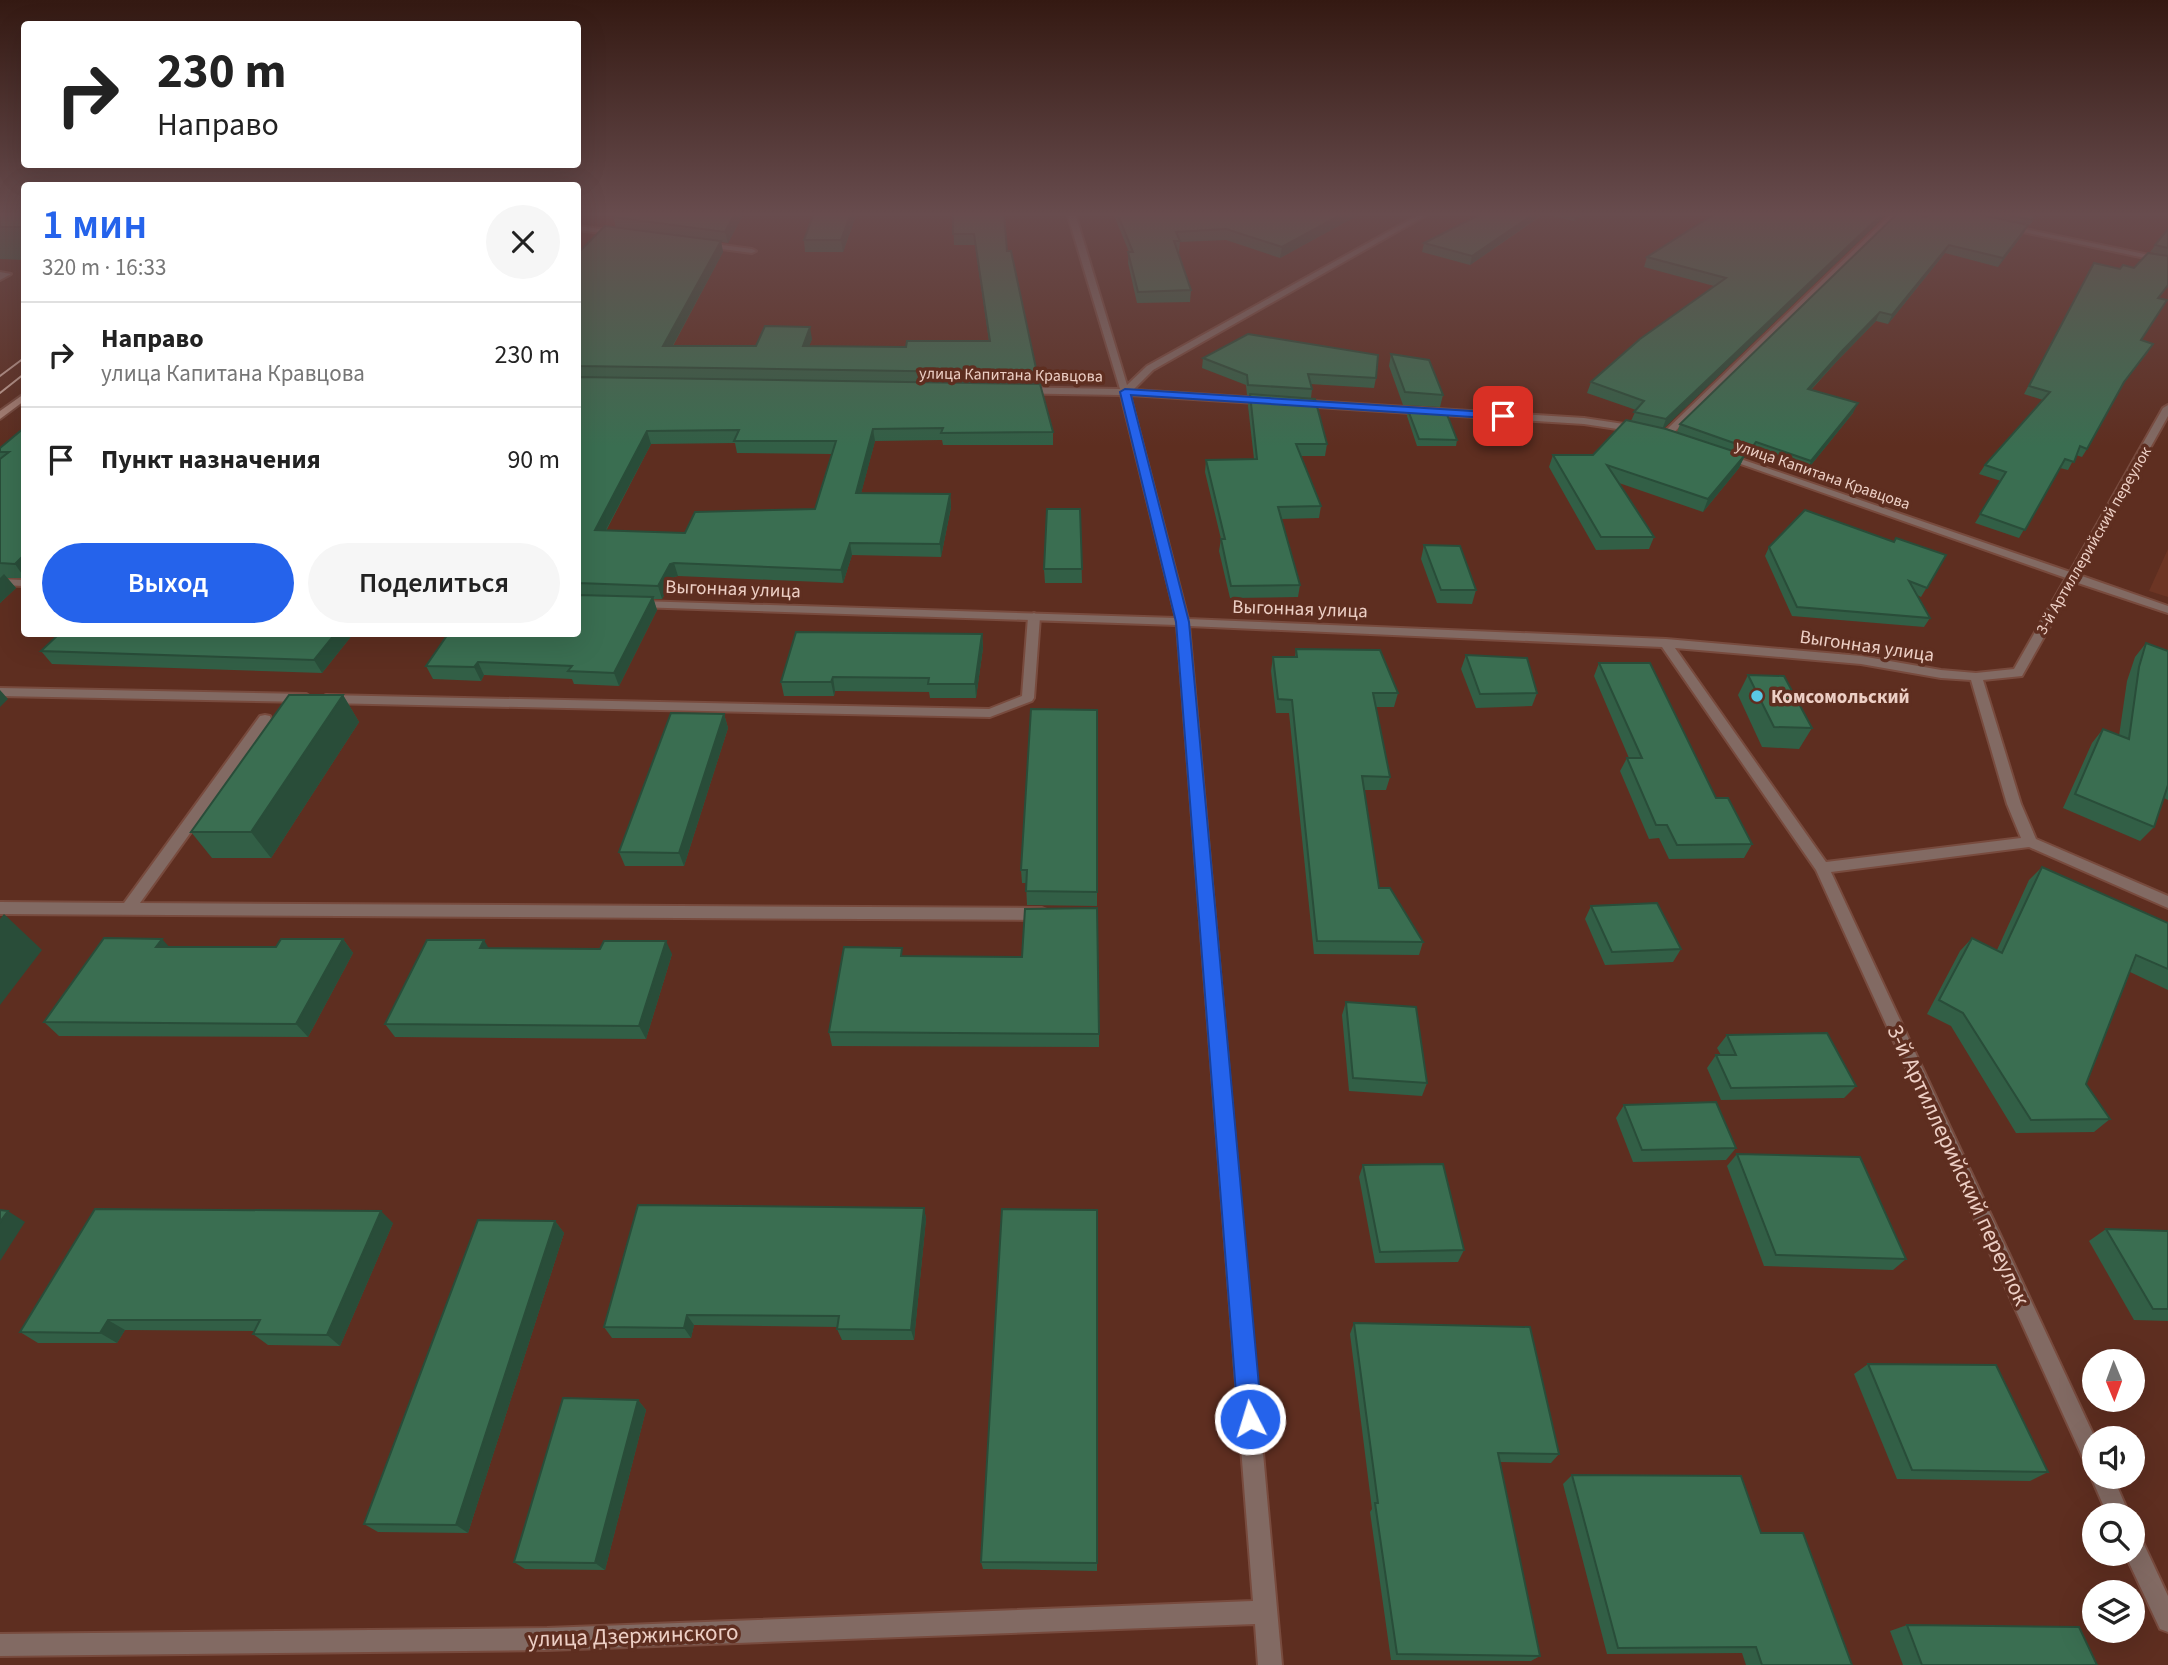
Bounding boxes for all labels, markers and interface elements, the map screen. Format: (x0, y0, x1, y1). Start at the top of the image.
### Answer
text: 230 m (157, 37, 286, 107)
icon: right (42, 49, 133, 140)
text: Направо (157, 102, 279, 148)
text: 1 мин (42, 195, 147, 255)
button: close (486, 205, 560, 279)
text: 320 m · 16:33 (42, 251, 166, 284)
text: Направо (101, 320, 204, 357)
icon: right (42, 336, 80, 374)
text: 230 m (494, 336, 560, 373)
text: улица Капитана Кравцова (101, 357, 365, 390)
street label: улица Капитана Кравцова (919, 362, 1103, 388)
pin (1473, 386, 1533, 446)
icon: arrive (1484, 397, 1522, 435)
street label: улица Капитана Кравцова (1732, 435, 1913, 515)
icon: arrive (42, 441, 80, 479)
text: Пункт назначения (101, 441, 321, 478)
text: 90 m (507, 441, 560, 478)
street label: 3-й Артиллерийский переулок (2031, 443, 2157, 638)
button: Выход (42, 543, 294, 623)
button: Поделиться (308, 543, 560, 623)
street label: Выгонная улица (665, 574, 801, 605)
street label: Выгонная улица (1232, 594, 1368, 625)
street label: Выгонная улица (1798, 624, 1936, 669)
place label: Комсомольский (1771, 684, 1910, 711)
marker: Комсомольский (1749, 688, 1765, 704)
street label: 3-й Артиллерийский переулок (1879, 1019, 2039, 1312)
north arrow (2082, 1349, 2146, 1412)
map controls (2082, 1349, 2145, 1643)
position arrow (1213, 1382, 1287, 1456)
button: sound (2082, 1426, 2145, 1489)
button: search (2082, 1503, 2145, 1566)
button: layers (2082, 1580, 2145, 1643)
street label: улица Дзержинского (527, 1615, 739, 1656)

